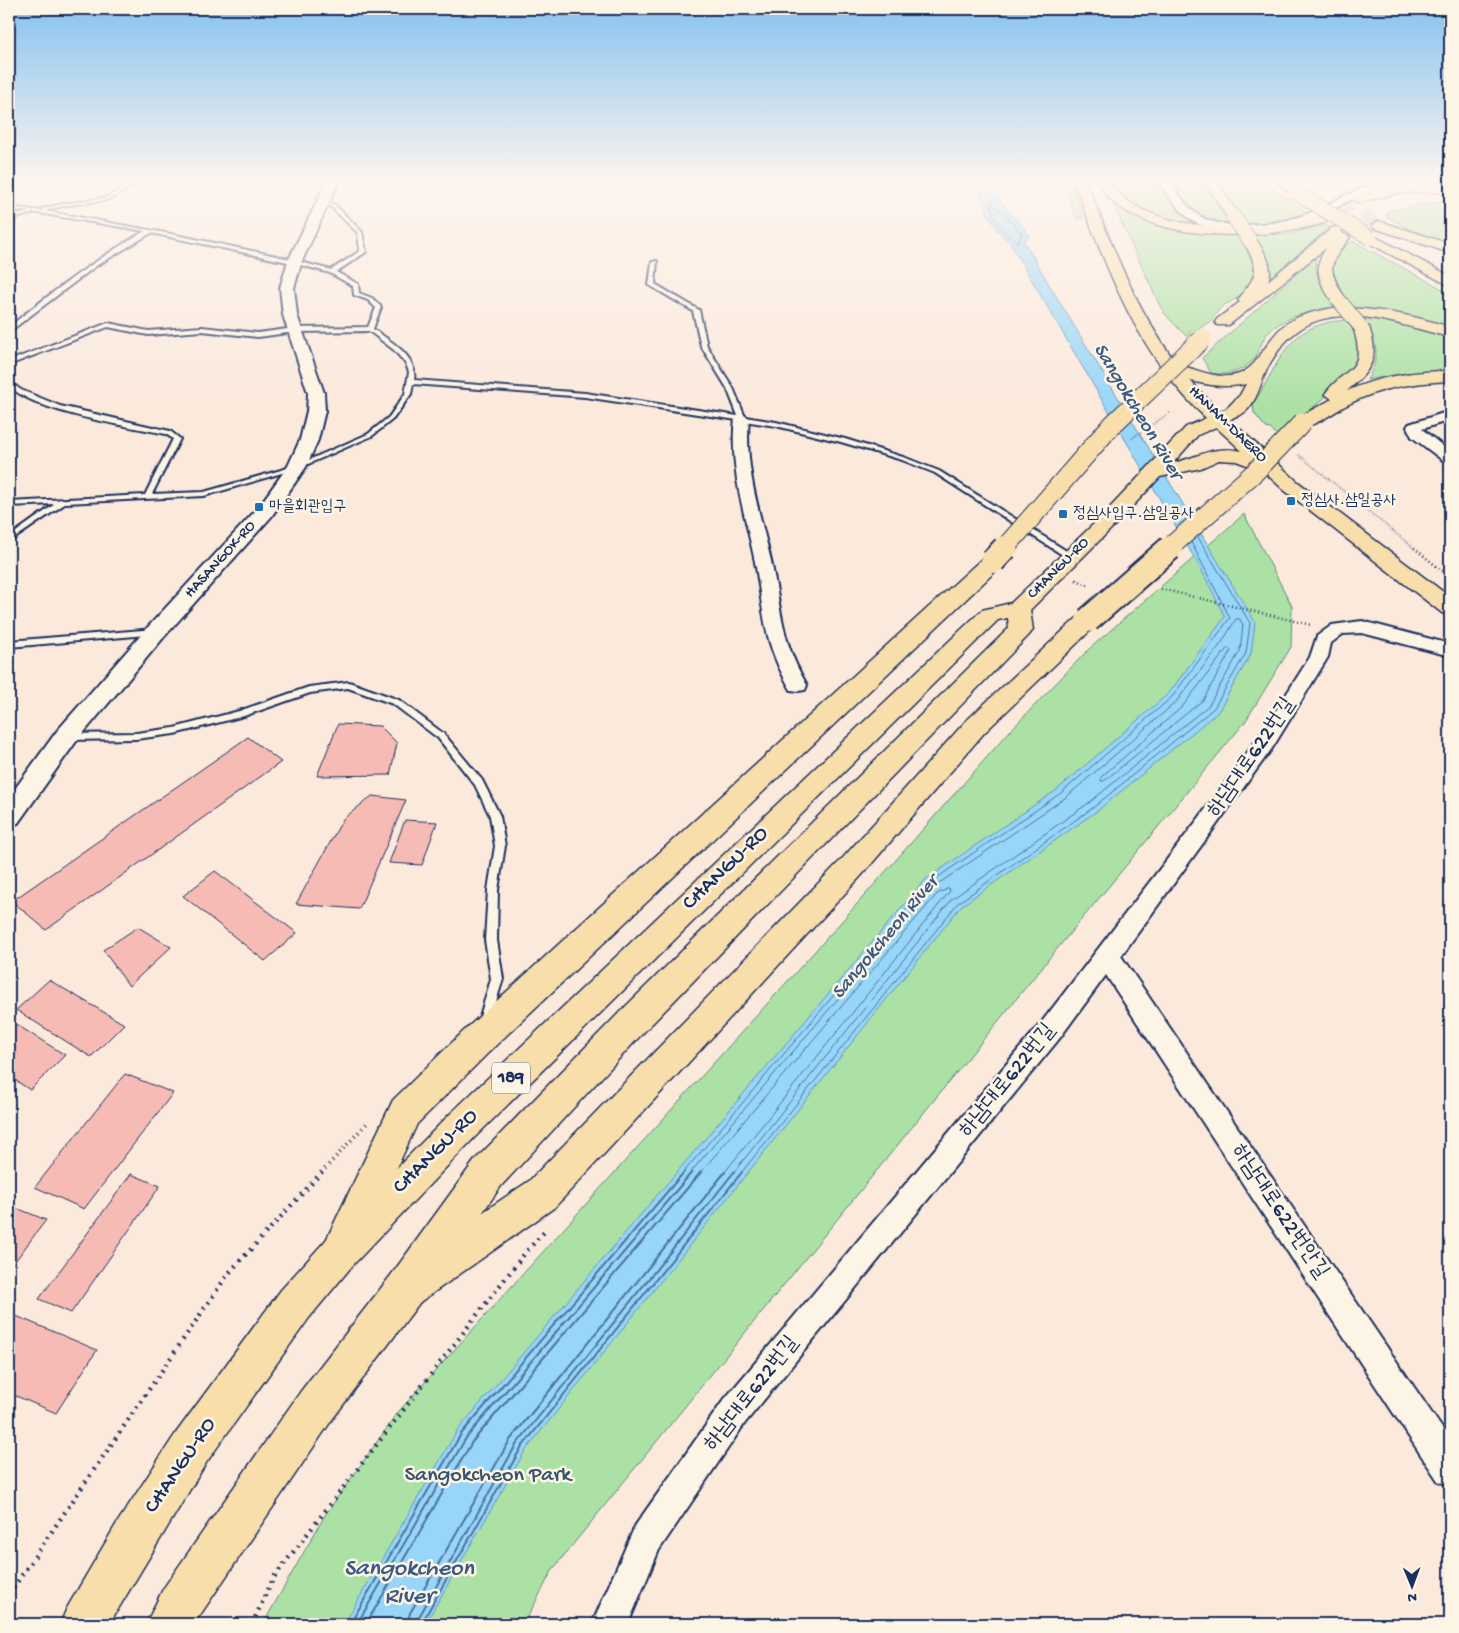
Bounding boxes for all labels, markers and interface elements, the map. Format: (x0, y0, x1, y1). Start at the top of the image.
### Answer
water label: Sangokcheon River (1087, 340, 1189, 487)
street label: HANAM-DAERO (1184, 383, 1271, 468)
place label: 정심사.삼일공사 (1301, 492, 1396, 511)
marker: 정심사.삼일공사 (1285, 495, 1297, 507)
place label: 마을회관입구 (269, 498, 346, 517)
marker: 마을회관입구 (253, 501, 265, 513)
place label: 정심사입구.삼일공사 (1073, 505, 1194, 524)
marker: 정심사입구.삼일공사 (1057, 508, 1069, 520)
street label: HASANGOK-RO (181, 517, 261, 603)
street label: CHANGU-RO (1024, 534, 1094, 604)
street label: 하남대로622번길 (1202, 693, 1302, 823)
street label: CHANGU-RO (677, 821, 775, 917)
water label: Sangokcheon River (828, 869, 947, 1004)
street label: 하남대로622번길 (954, 1019, 1062, 1143)
road number: 189 (492, 1062, 530, 1094)
street label: CHANGU-RO (388, 1104, 484, 1200)
street label: 하남대로622번안길 (1224, 1140, 1334, 1284)
street label: 하남대로622번길 (699, 1331, 805, 1457)
street label: CHANGU-RO (139, 1413, 223, 1519)
park label: Sangokcheon Park (405, 1463, 573, 1489)
water label: Sangokcheon River (344, 1555, 475, 1612)
north arrow (1386, 1560, 1436, 1610)
text: N (1407, 1588, 1417, 1605)

